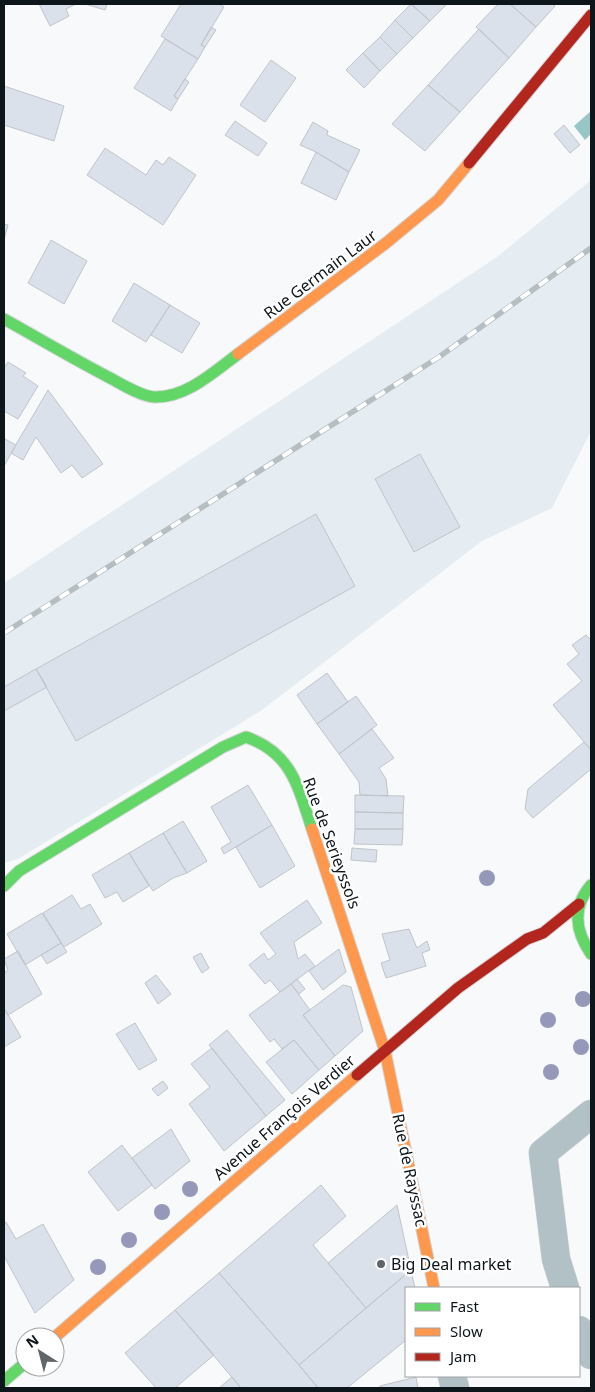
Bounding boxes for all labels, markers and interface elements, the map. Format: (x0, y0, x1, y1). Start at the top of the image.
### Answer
street label: Rue Germain Laur (259, 224, 381, 324)
street label: Rue de Serieyssols (298, 774, 366, 912)
street label: Avenue François Verdier (208, 1049, 360, 1185)
street label: Rue de Rayssac (387, 1111, 433, 1229)
place label: Big Deal market (391, 1253, 512, 1275)
marker: Big Deal market (375, 1258, 387, 1270)
legend (405, 1287, 580, 1377)
text: Fast (450, 1296, 479, 1316)
text: Slow (450, 1321, 483, 1341)
north arrow (15, 1327, 65, 1377)
text: N (22, 1330, 42, 1352)
text: Jam (448, 1346, 477, 1366)

